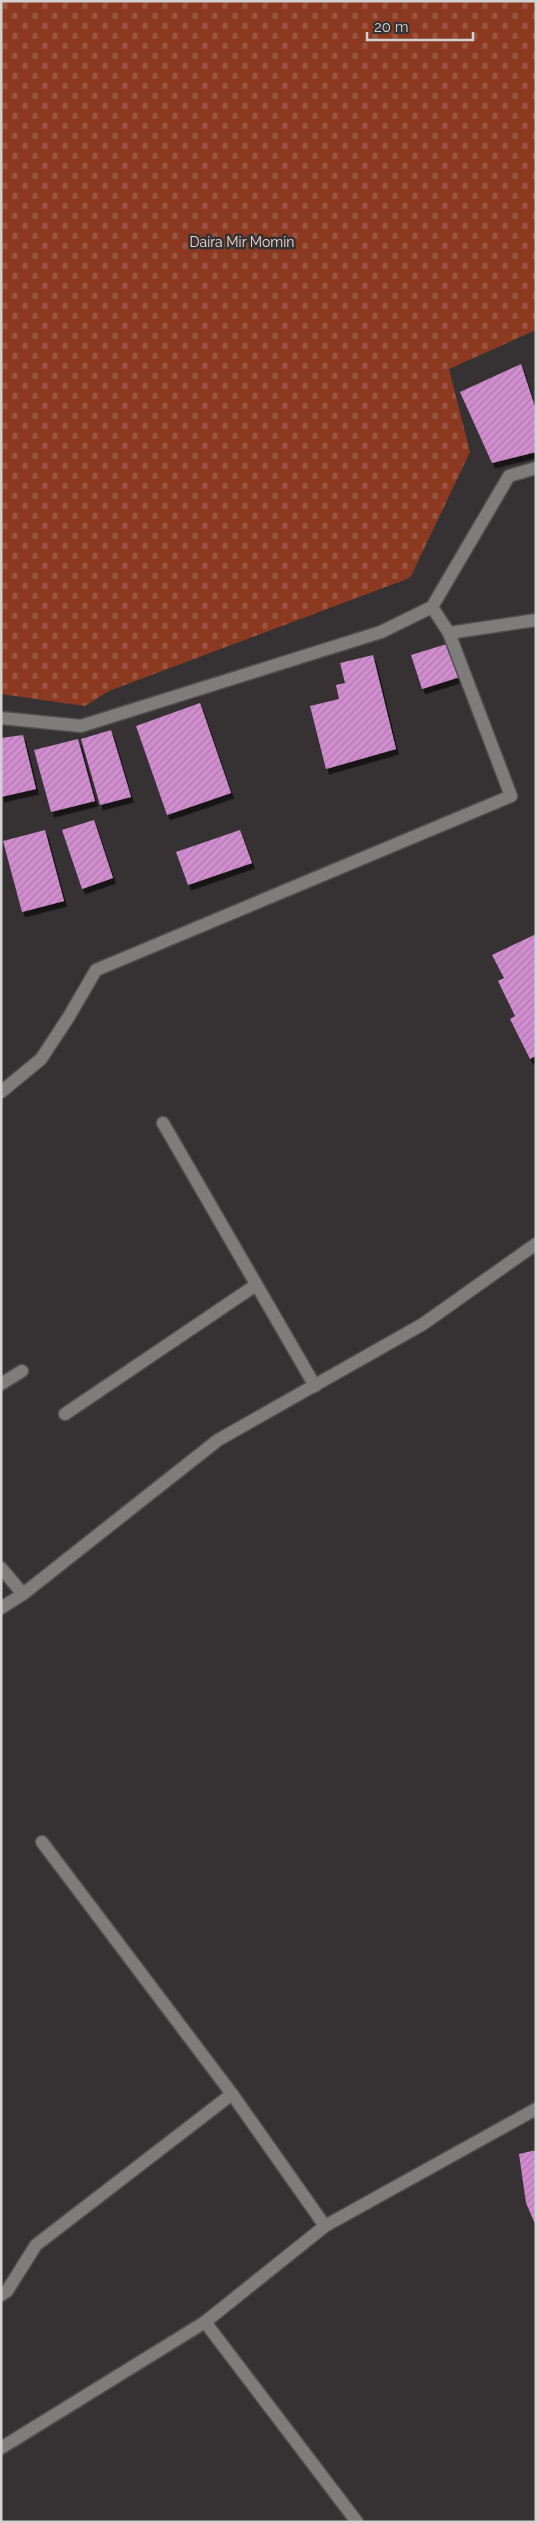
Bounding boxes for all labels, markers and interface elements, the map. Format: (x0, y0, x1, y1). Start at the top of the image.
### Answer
scale bar (367, 10, 473, 42)
text: 20 m (374, 18, 409, 36)
park label: Daira Mir Momin (190, 234, 294, 250)

